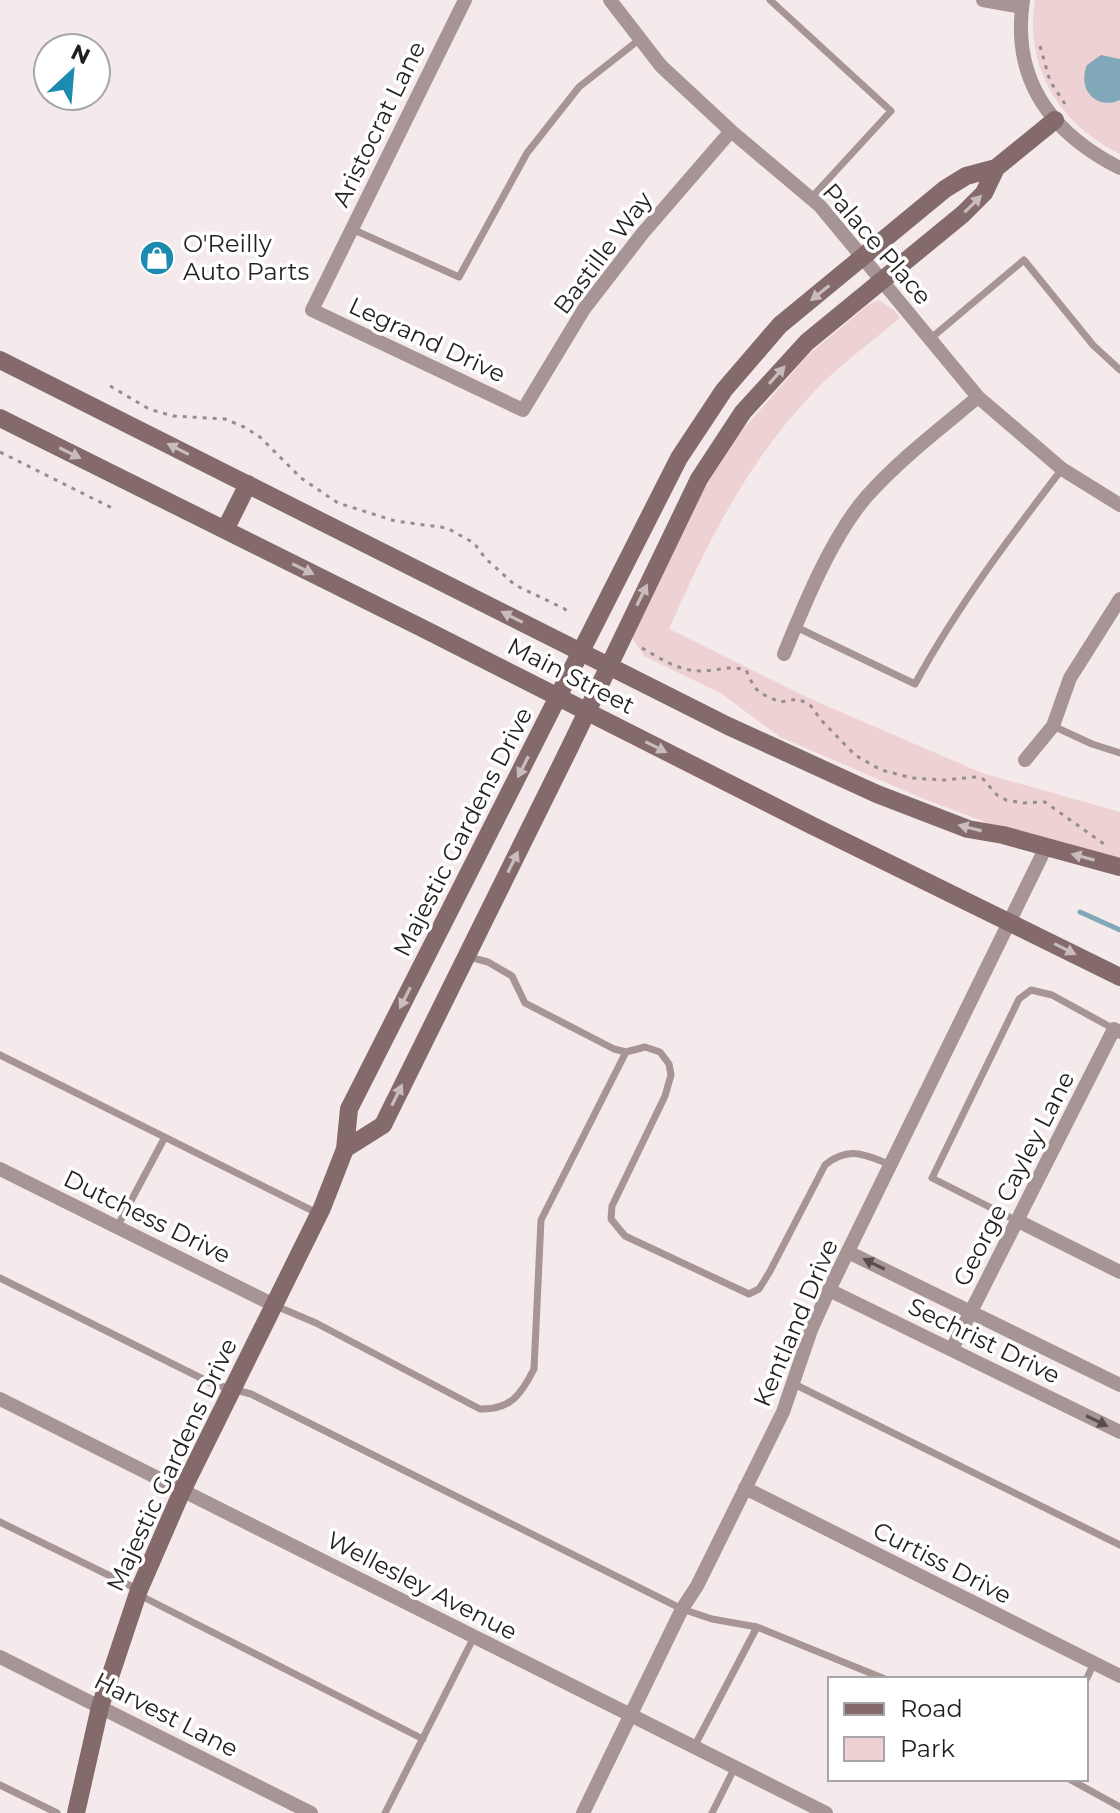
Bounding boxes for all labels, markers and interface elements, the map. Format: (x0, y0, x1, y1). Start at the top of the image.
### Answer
north arrow (32, 32, 112, 112)
street label: Aristocrat Lane (326, 36, 431, 211)
text: N (67, 38, 94, 71)
street label: Palace Place (817, 177, 938, 310)
street label: Bastille Way (547, 186, 658, 320)
one-way arrow (963, 195, 982, 214)
place label: O'Reilly Auto Parts (183, 229, 309, 286)
shop icon: O'Reilly Auto Parts (138, 239, 176, 277)
one-way arrow (810, 284, 830, 301)
street label: Legrand Drive (344, 291, 510, 388)
one-way arrow (768, 365, 785, 385)
one-way arrow (166, 443, 189, 456)
one-way arrow (58, 446, 81, 460)
one-way arrow (291, 562, 314, 575)
one-way arrow (635, 584, 649, 607)
one-way arrow (500, 610, 523, 624)
street label: Main Street (503, 631, 640, 720)
street label: Majestic Gardens Drive (387, 702, 538, 961)
one-way arrow (645, 740, 668, 753)
one-way arrow (517, 755, 530, 778)
one-way arrow (958, 822, 983, 834)
one-way arrow (1071, 850, 1095, 863)
one-way arrow (506, 851, 520, 874)
one-way arrow (1053, 943, 1076, 956)
one-way arrow (399, 987, 412, 1010)
street label: George Cayley Lane (947, 1066, 1080, 1291)
one-way arrow (391, 1084, 404, 1107)
street label: Dutchess Drive (59, 1164, 235, 1269)
street label: Kentland Drive (747, 1235, 844, 1411)
one-way arrow (863, 1258, 886, 1271)
street label: Sechrist Drive (904, 1291, 1065, 1390)
street label: Majestic Gardens Drive (100, 1334, 243, 1596)
one-way arrow (1086, 1414, 1109, 1428)
street label: Curtiss Drive (868, 1515, 1016, 1610)
street label: Wellesley Avenue (322, 1525, 522, 1646)
street label: Harvest Lane (89, 1666, 243, 1763)
legend (828, 1677, 1088, 1781)
text: Road (900, 1694, 963, 1723)
text: Park (900, 1734, 955, 1763)

